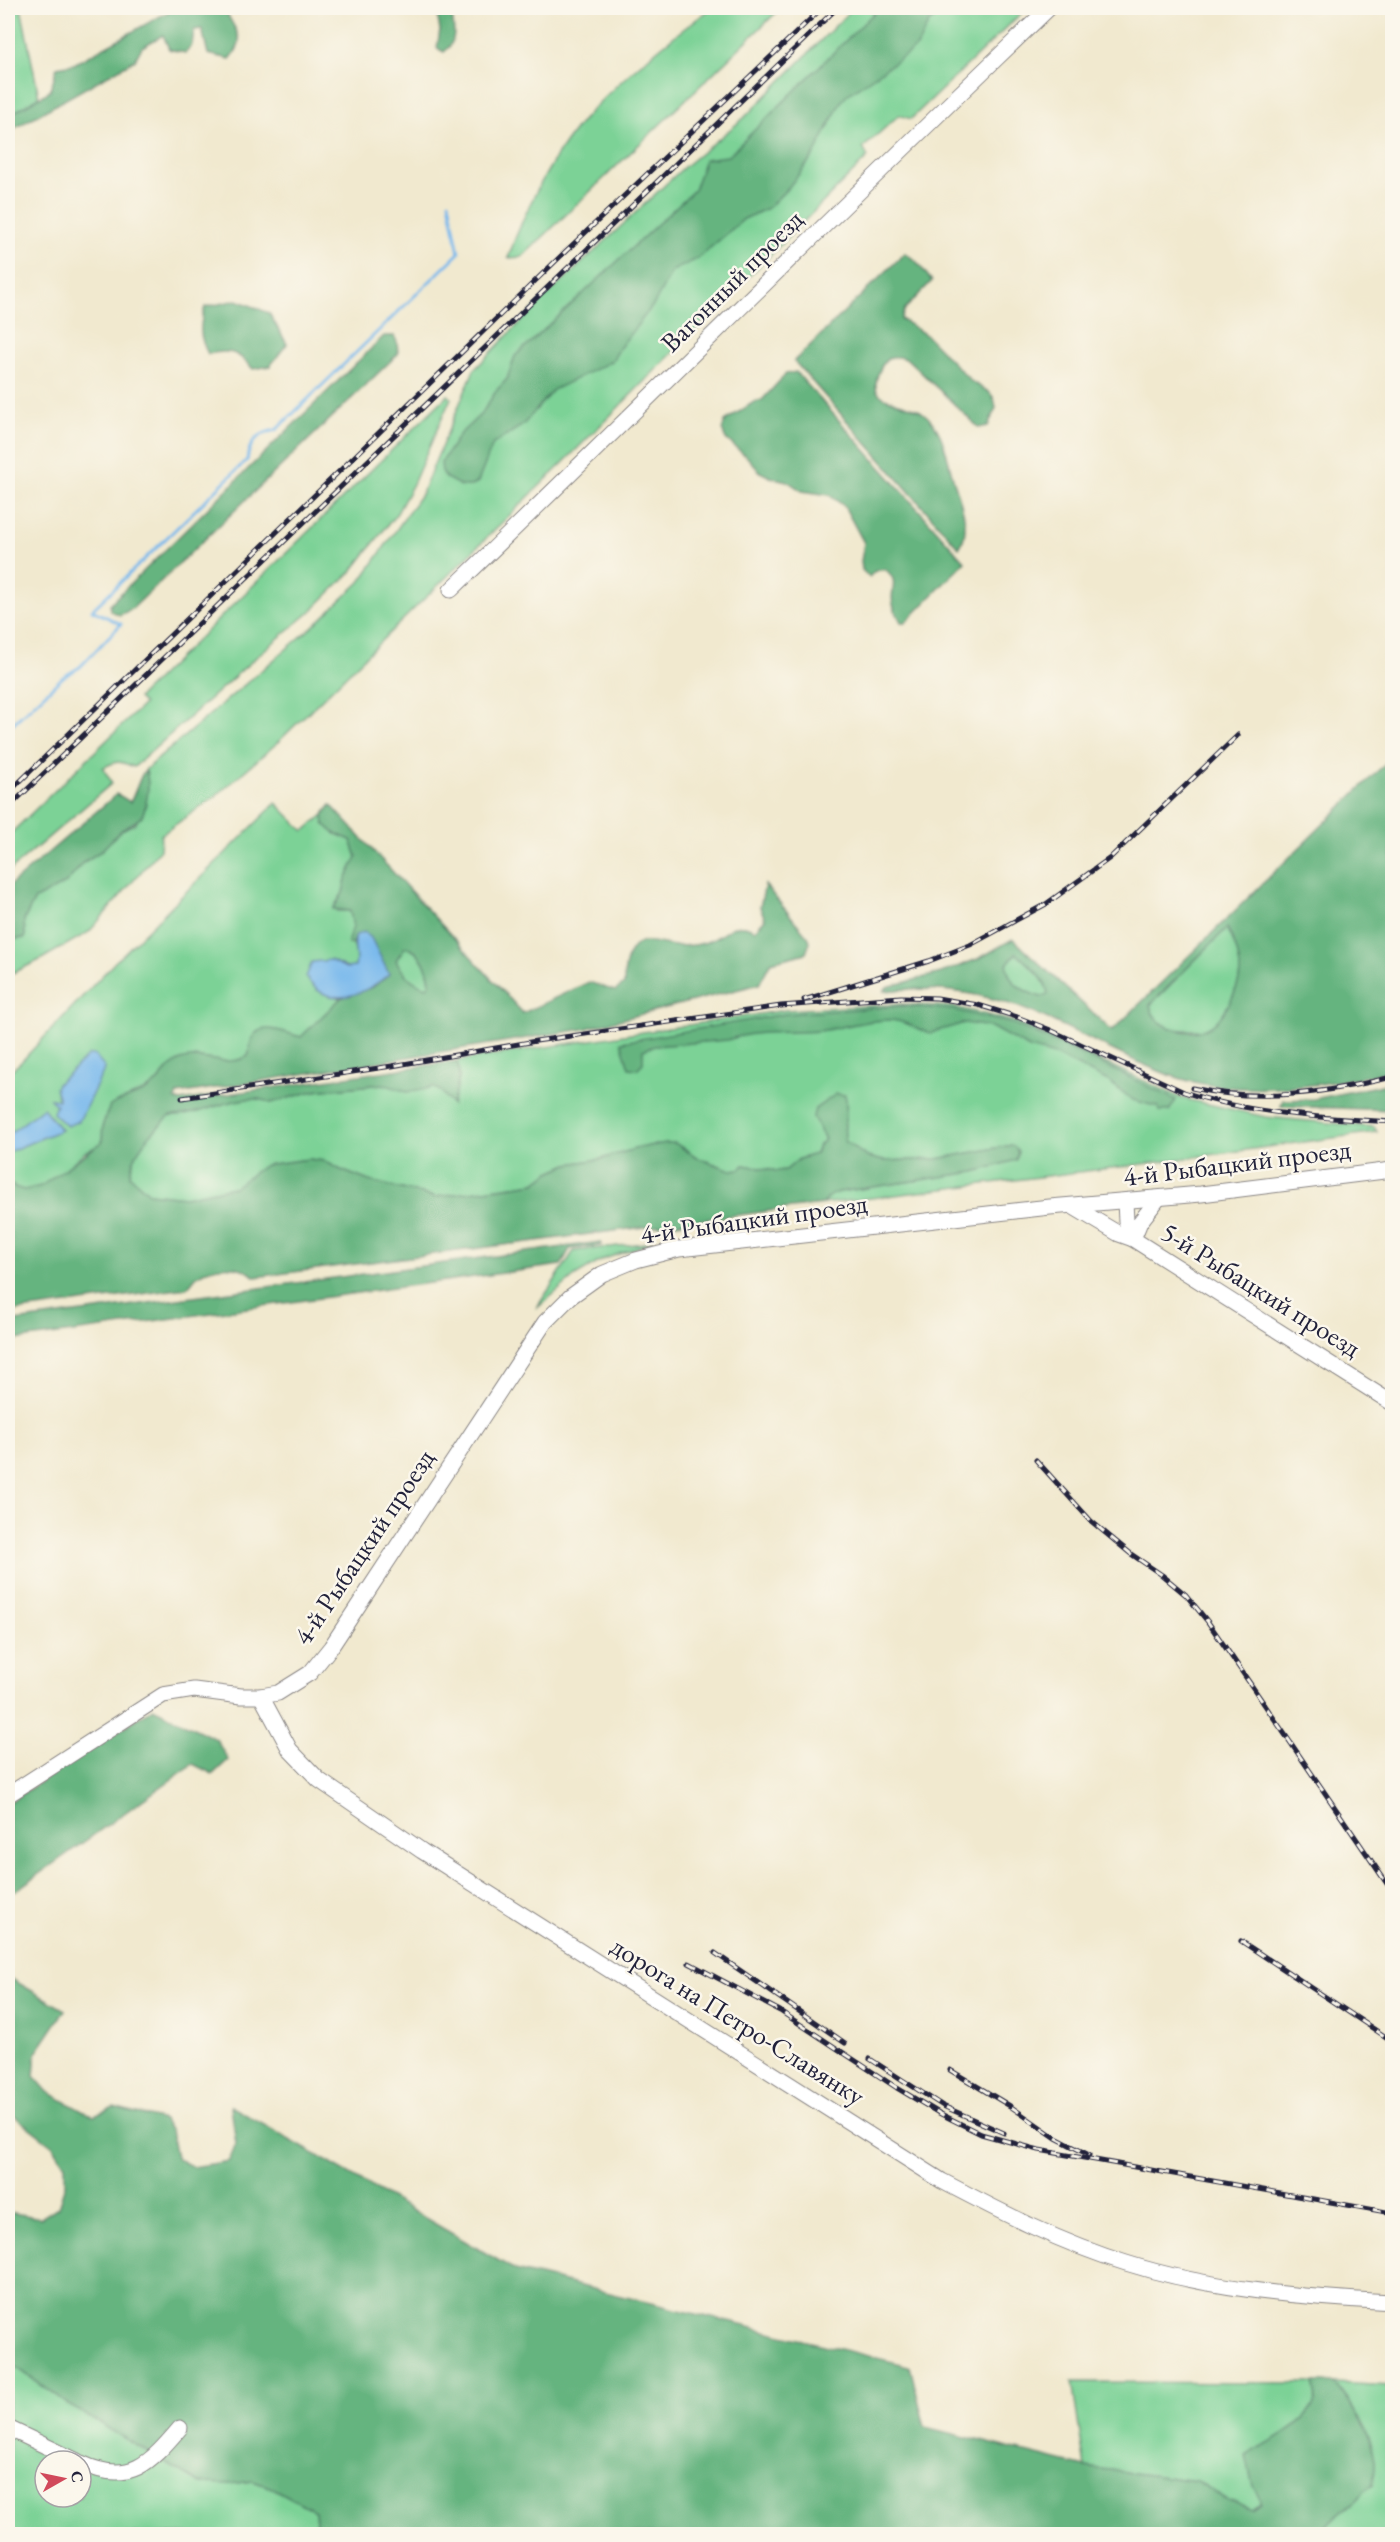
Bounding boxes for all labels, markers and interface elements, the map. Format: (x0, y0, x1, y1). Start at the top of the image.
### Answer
street label: Вагонный проезд (653, 202, 810, 359)
street label: 4-й Рыбацкий проезд (1121, 1131, 1353, 1194)
street label: 4-й Рыбацкий проезд (638, 1185, 870, 1252)
street label: 5-й Рыбацкий проезд (1155, 1214, 1368, 1365)
street label: 4-й Рыбацкий проезд (285, 1442, 442, 1651)
street label: дорога на Петро-Славянку (605, 1928, 872, 2113)
north arrow (33, 2449, 93, 2509)
text: С (66, 2469, 89, 2484)

